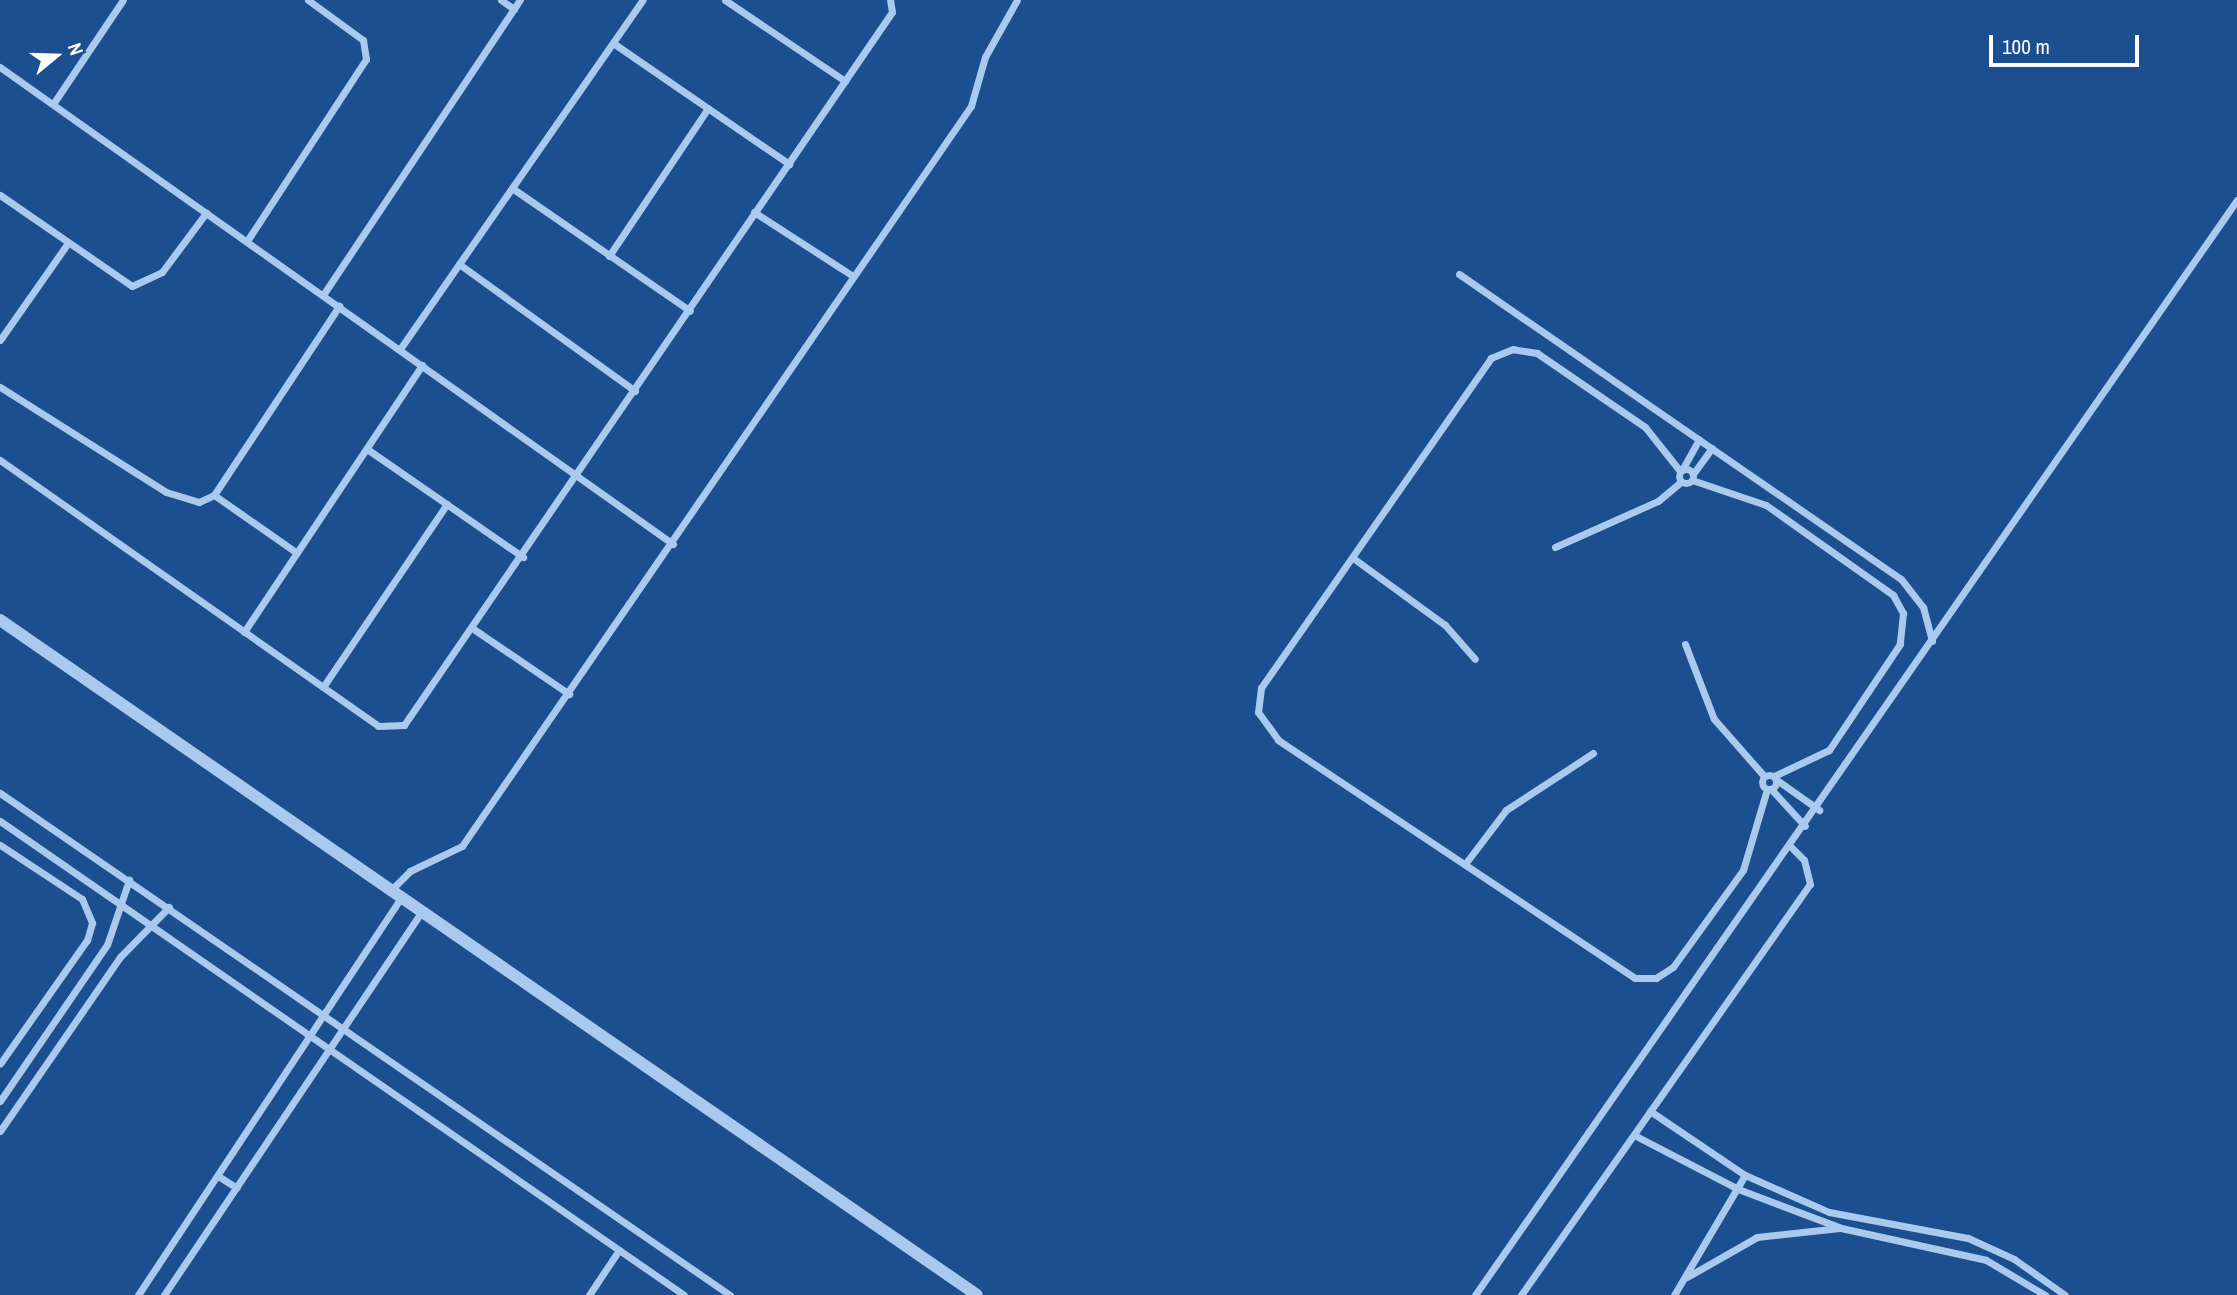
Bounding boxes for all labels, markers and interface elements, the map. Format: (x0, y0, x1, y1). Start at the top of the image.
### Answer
north arrow (21, 21, 91, 91)
scale bar (1992, 21, 2142, 65)
text: 100 m (2002, 32, 2050, 61)
text: N (62, 40, 90, 59)

